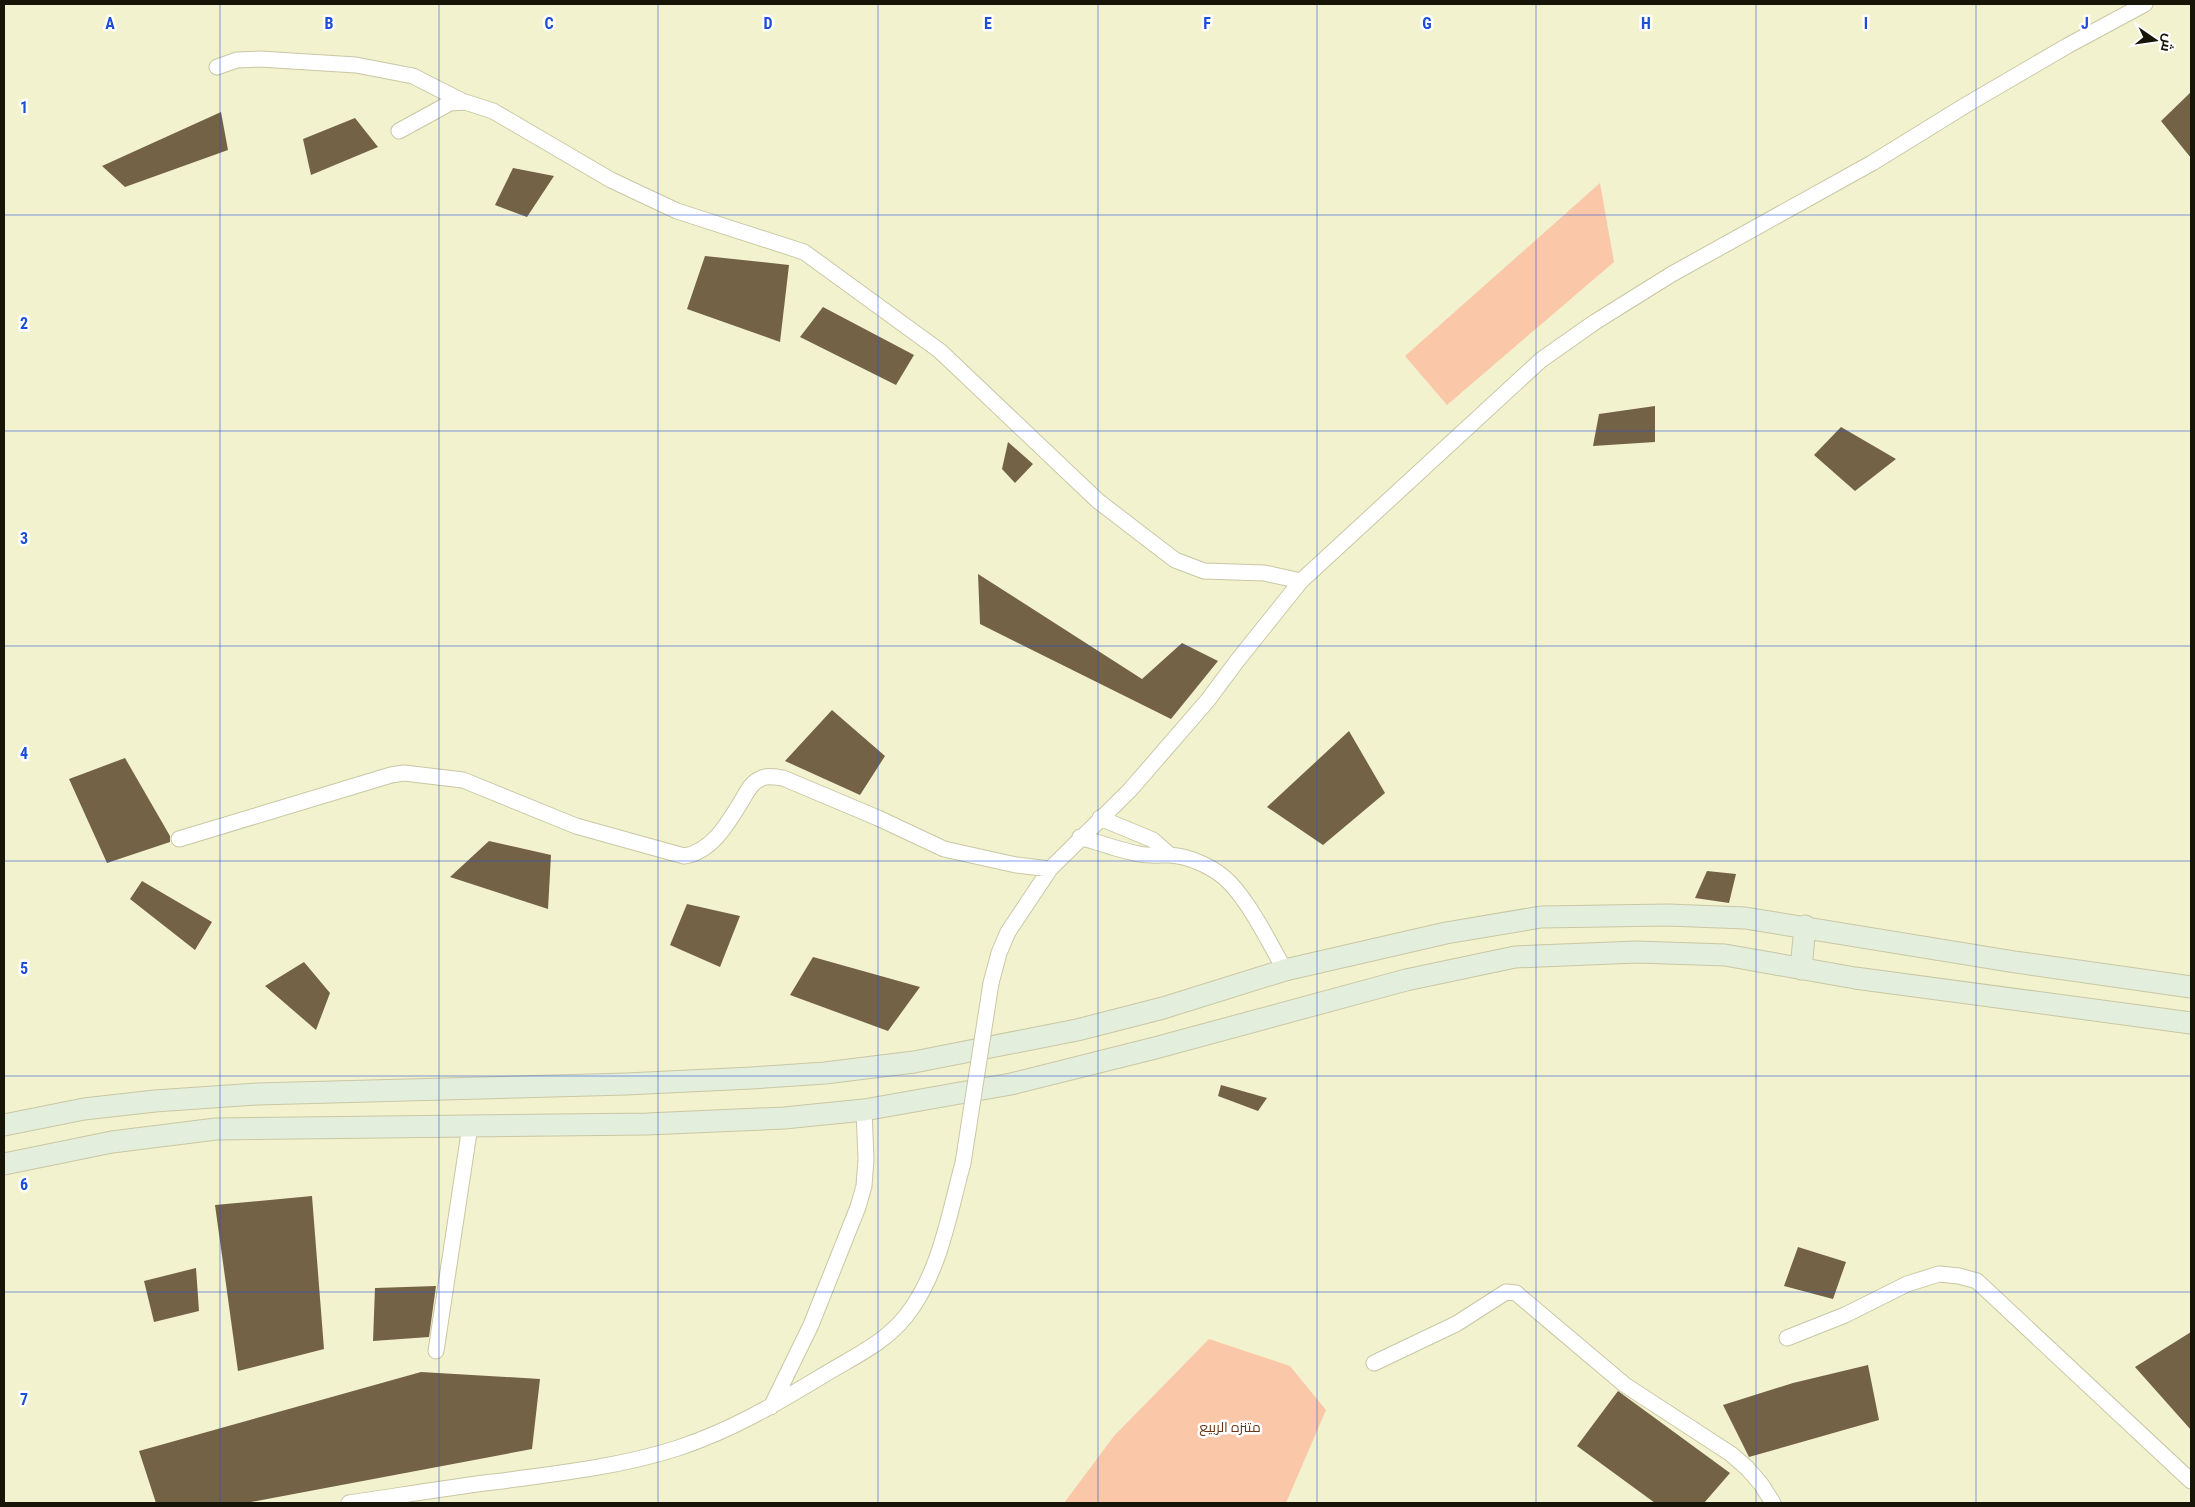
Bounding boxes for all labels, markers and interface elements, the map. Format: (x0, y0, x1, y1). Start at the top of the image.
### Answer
text: A (105, 14, 115, 33)
text: B (325, 14, 334, 33)
text: C (544, 14, 554, 33)
text: D (763, 14, 773, 33)
text: E (984, 14, 992, 33)
text: F (1203, 14, 1211, 33)
text: G (1422, 14, 1432, 33)
text: H (1641, 14, 1651, 33)
text: I (1864, 14, 1868, 33)
text: J (2081, 14, 2089, 33)
north arrow (2130, 15, 2180, 65)
text: ش (2157, 32, 2177, 54)
text: 1 (20, 98, 28, 117)
text: 2 (20, 314, 28, 333)
text: 3 (20, 529, 28, 548)
text: 4 (20, 744, 28, 763)
text: 5 (20, 959, 28, 978)
text: 6 (20, 1175, 28, 1194)
text: 7 (20, 1390, 28, 1409)
park label: متنزه الربيع (1199, 1419, 1261, 1436)

